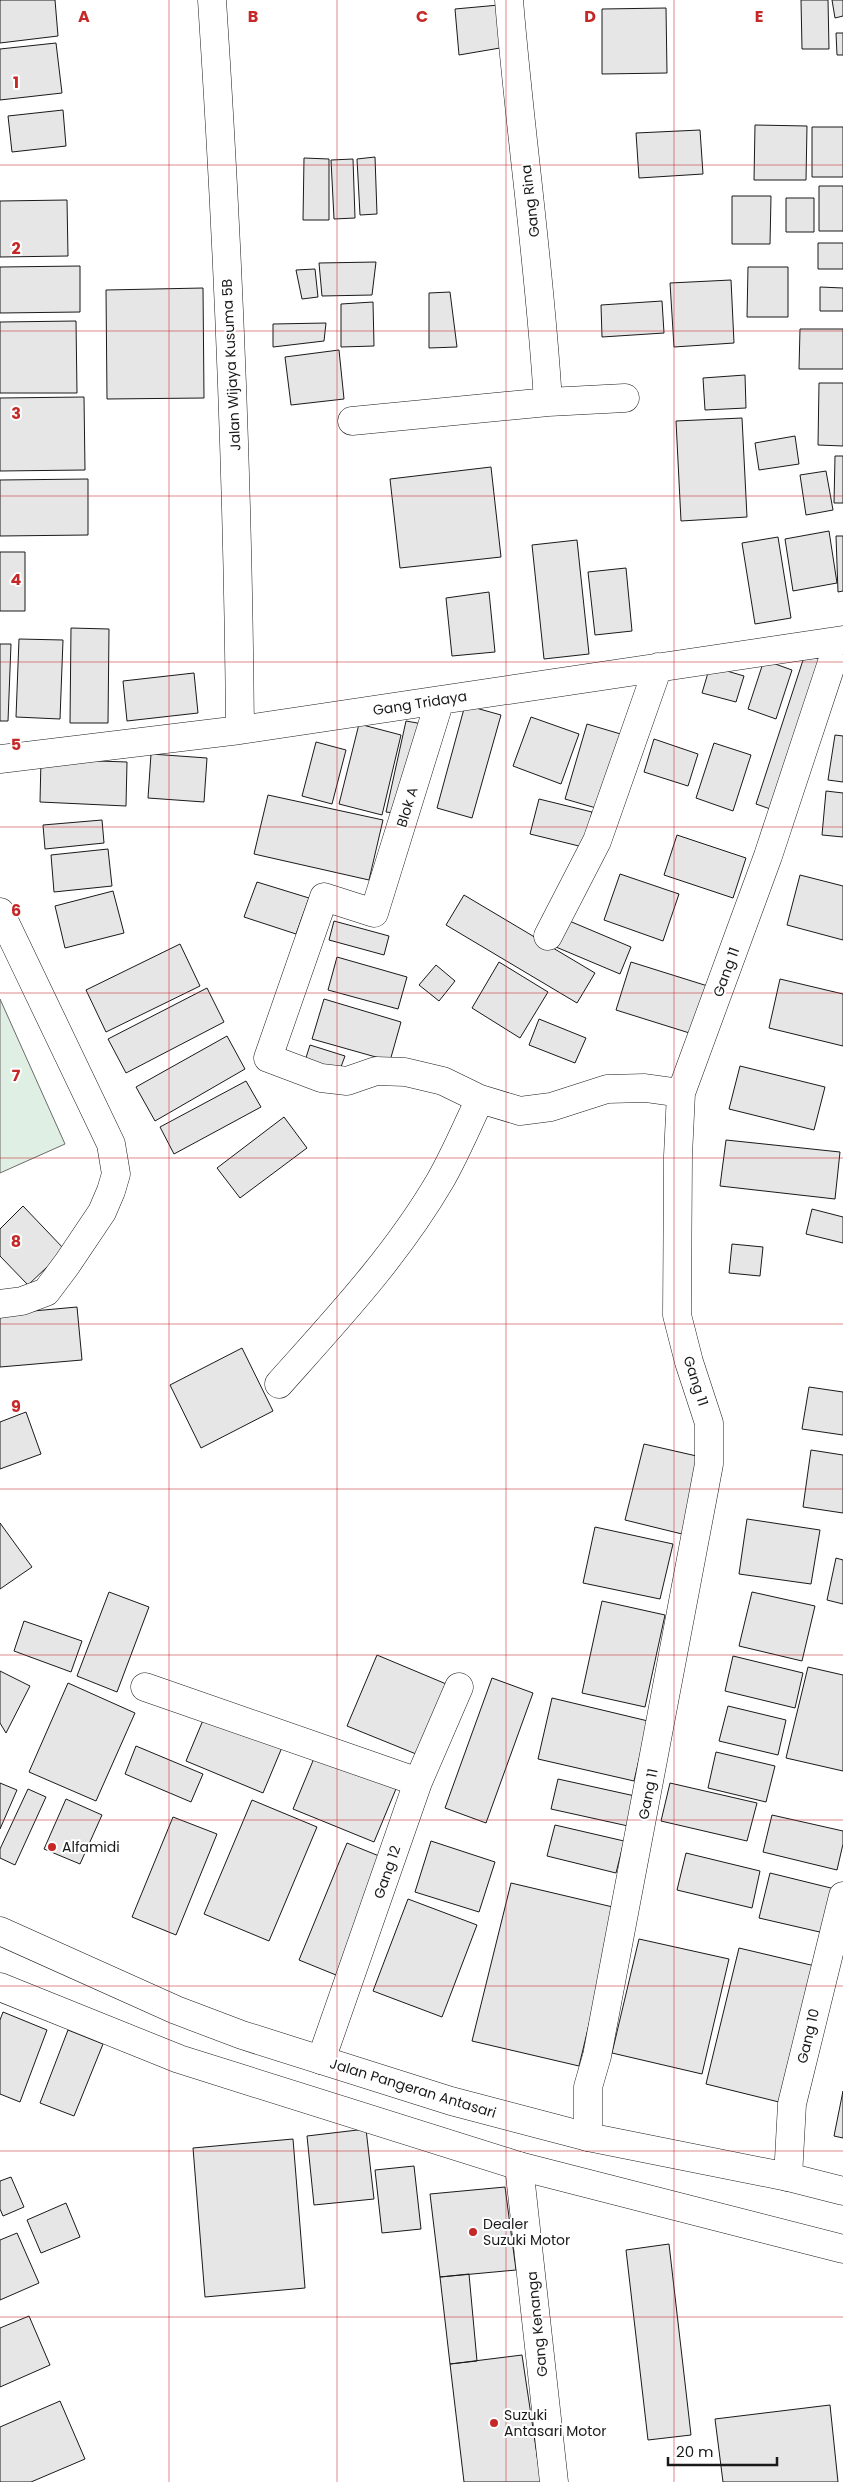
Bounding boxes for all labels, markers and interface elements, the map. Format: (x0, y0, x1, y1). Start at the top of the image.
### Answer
text: A (78, 5, 90, 28)
text: B (248, 5, 258, 28)
text: C (416, 5, 428, 28)
text: D (584, 5, 596, 28)
text: E (755, 5, 763, 28)
text: 1 (13, 71, 19, 94)
street label: Gang Rina (516, 164, 544, 238)
text: 2 (11, 237, 21, 260)
street label: Jalan Wijaya Kusuma 5B (217, 278, 245, 452)
text: 3 (11, 402, 21, 425)
text: 4 (11, 568, 22, 591)
street label: Gang Tridaya (371, 686, 469, 720)
text: 5 (11, 733, 21, 756)
street label: Blok A (391, 784, 423, 830)
text: 6 (11, 899, 21, 922)
street label: Gang 11 (708, 944, 744, 1000)
text: 7 (12, 1064, 21, 1087)
text: 8 (11, 1230, 21, 1253)
street label: Gang 11 (679, 1353, 713, 1409)
text: 9 (11, 1395, 21, 1418)
street label: Gang 11 (633, 1767, 663, 1821)
place label: Alfamidi (62, 1837, 120, 1857)
marker: Alfamidi (46, 1841, 58, 1853)
street label: Gang 12 (369, 1843, 405, 1901)
street label: Gang 10 (792, 2007, 824, 2065)
street label: Jalan Pangeran Antasari (327, 2053, 499, 2123)
place label: Dealer Suzuki Motor (483, 2214, 570, 2250)
marker: Dealer Suzuki Motor (467, 2226, 479, 2238)
street label: Gang Kenanga (522, 2270, 552, 2378)
place label: Suzuki Antasari Motor (504, 2405, 606, 2441)
marker: Suzuki Antasari Motor (488, 2417, 500, 2429)
scale bar (668, 2434, 777, 2466)
text: 20 m (676, 2441, 714, 2462)

